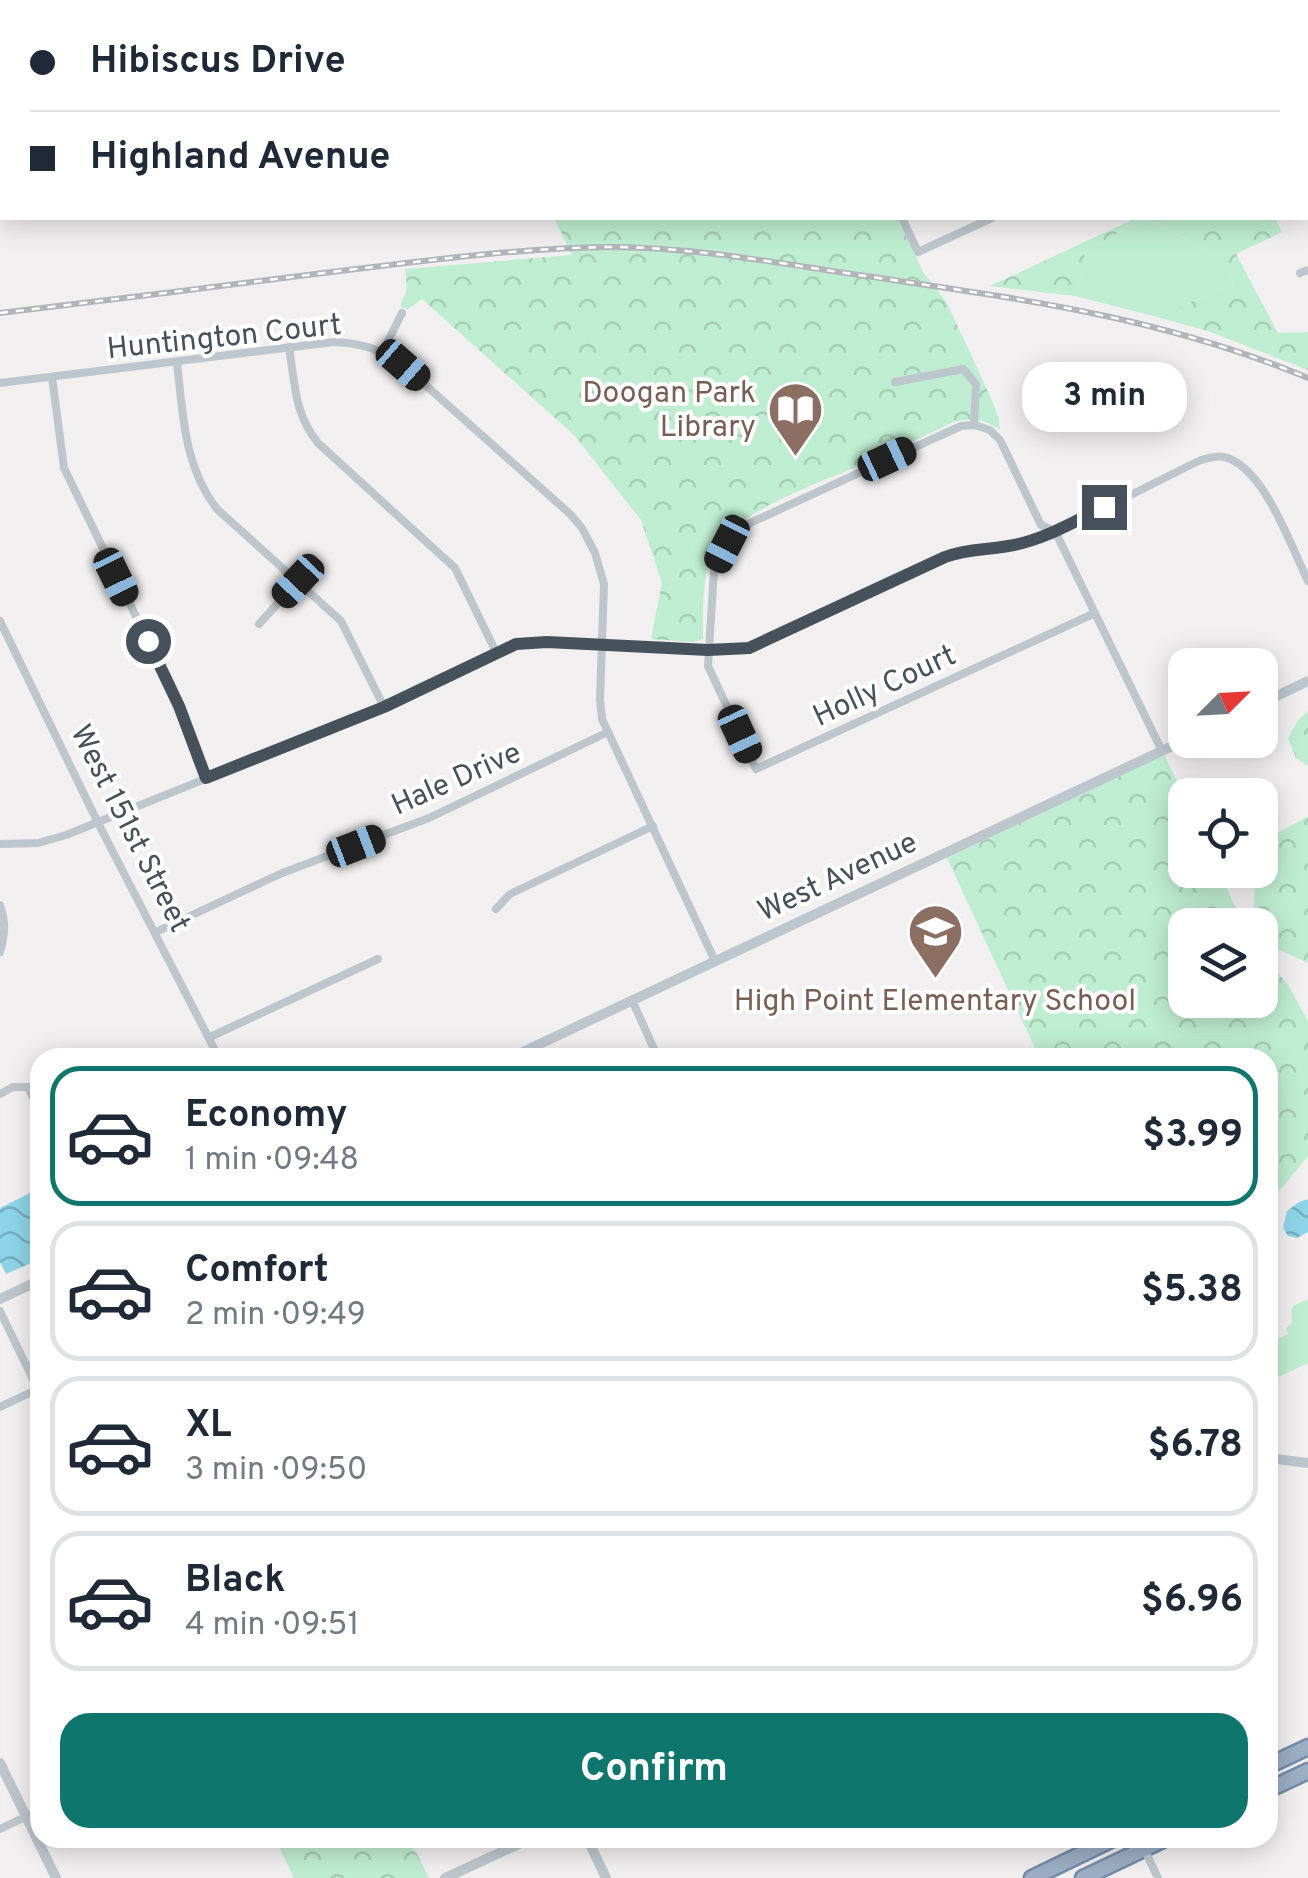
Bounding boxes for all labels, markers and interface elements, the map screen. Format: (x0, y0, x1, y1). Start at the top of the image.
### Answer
text: Hibiscus Drive (90, 38, 346, 87)
text: Highland Avenue (90, 134, 391, 183)
street label: Huntington Court (105, 308, 343, 369)
car (371, 334, 435, 396)
callout: 3 min (1022, 362, 1186, 432)
place label: Doogan Park Library (582, 376, 756, 447)
text: 3 min (1063, 377, 1146, 417)
library icon: Doogan Park Library (765, 379, 825, 458)
car (853, 433, 921, 485)
route end (1082, 485, 1127, 530)
car (700, 510, 754, 578)
car (89, 543, 143, 611)
car (267, 549, 329, 613)
route start (126, 619, 171, 664)
street label: Holly Court (808, 638, 962, 736)
north arrow (1168, 648, 1278, 758)
map controls (1168, 648, 1278, 1018)
car (714, 700, 766, 768)
street label: West 151st Street (61, 719, 197, 939)
street label: Hale Drive (386, 735, 528, 825)
button: locate (1168, 778, 1278, 888)
car (323, 821, 389, 871)
street label: West Avenue (752, 825, 924, 931)
school or university icon: High Point Elementary School (905, 902, 965, 981)
button: layers (1168, 908, 1278, 1018)
place label: High Point Elementary School (734, 984, 1136, 1021)
icon: car (65, 1091, 155, 1181)
text: Economy (185, 1092, 347, 1141)
text: $3.99 (1142, 1112, 1243, 1161)
text: 1 min · 09:48 (185, 1141, 359, 1181)
icon: car (65, 1246, 155, 1336)
text: Comfort (185, 1247, 329, 1296)
text: $5.38 (1141, 1267, 1243, 1316)
text: 2 min · 09:49 (185, 1296, 366, 1336)
icon: car (65, 1401, 155, 1491)
text: XL (185, 1402, 232, 1451)
text: $6.78 (1148, 1422, 1243, 1471)
text: 3 min · 09:50 (185, 1451, 367, 1491)
icon: car (65, 1556, 155, 1646)
text: Black (185, 1557, 285, 1606)
text: $6.96 (1141, 1577, 1243, 1626)
text: 4 min · 09:51 (185, 1606, 359, 1646)
button: Confirm (60, 1713, 1248, 1828)

